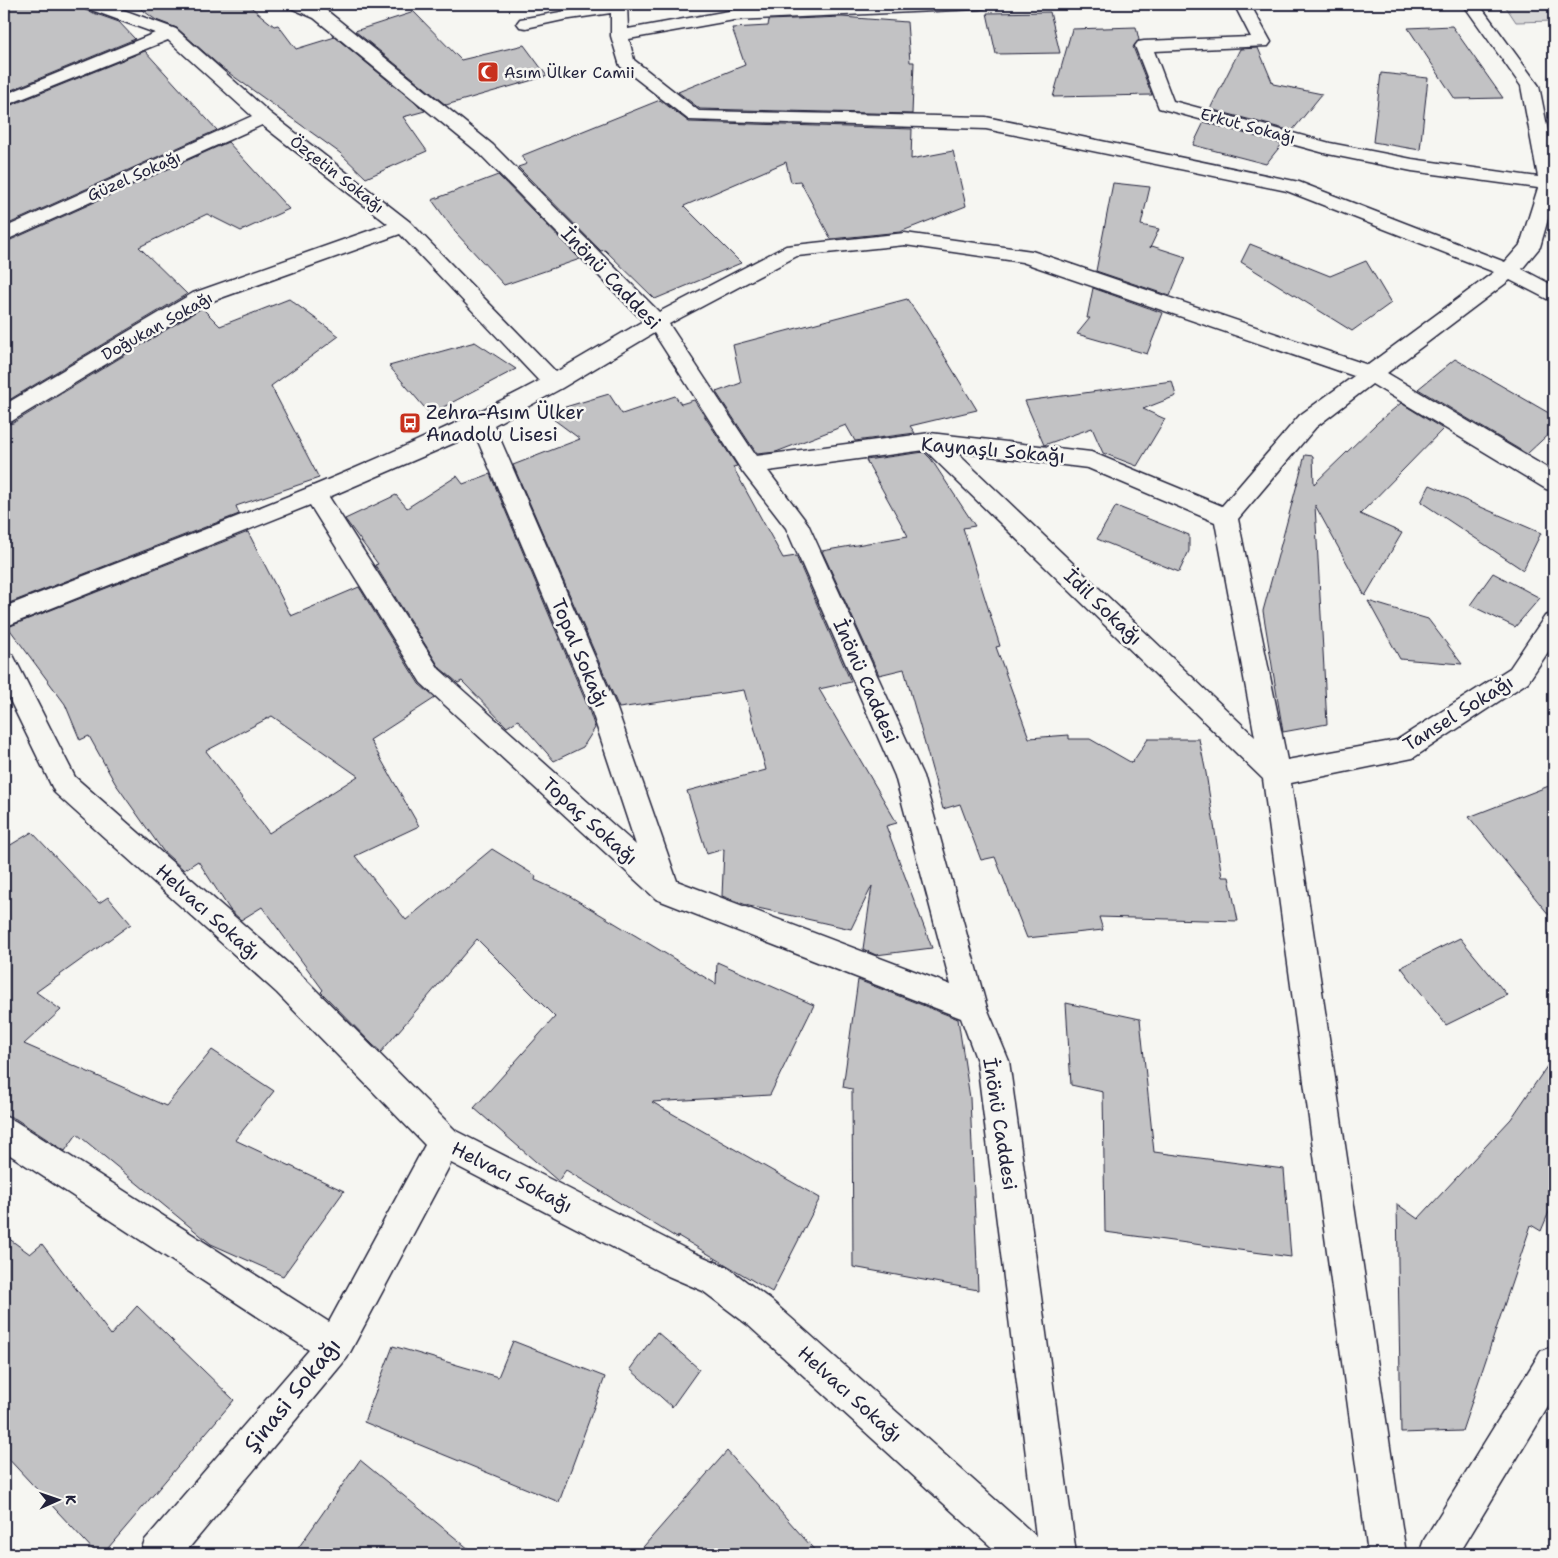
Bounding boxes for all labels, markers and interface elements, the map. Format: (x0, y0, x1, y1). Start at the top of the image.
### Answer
mosque icon: Asım Ülker Camii (476, 60, 500, 84)
place label: Asım Ülker Camii (504, 62, 635, 83)
street label: Erkut Sokağı (1198, 103, 1298, 149)
street label: Özçetin Sokağı (286, 131, 388, 217)
street label: Güzel Sokağı (84, 146, 184, 206)
street label: İnönü Caddesi (556, 221, 666, 335)
street label: Doğukan Sokağı (98, 287, 216, 365)
place label: Zehra-Asım Ülker Anadolu Lisesi (426, 400, 585, 447)
bus stop icon: Zehra-Asım Ülker Anadolu Lisesi (398, 411, 422, 435)
street label: Kaynaşlı Sokağı (920, 431, 1066, 469)
street label: İdil Sokağı (1059, 563, 1147, 651)
street label: Topal Sokağı (546, 595, 614, 711)
street label: İnönü Caddesi (827, 615, 905, 747)
street label: Tansel Sokağı (1398, 669, 1518, 757)
street label: Topaç Sokağı (537, 772, 643, 870)
street label: Helvacı Sokağı (150, 858, 266, 966)
street label: İnönü Caddesi (977, 1056, 1023, 1192)
street label: Helvacı Sokağı (447, 1136, 577, 1218)
street label: Şinasi Sokağı (237, 1332, 347, 1458)
street label: Helvacı Sokağı (792, 1340, 908, 1448)
north arrow (32, 1476, 82, 1526)
text: K (62, 1494, 80, 1505)

